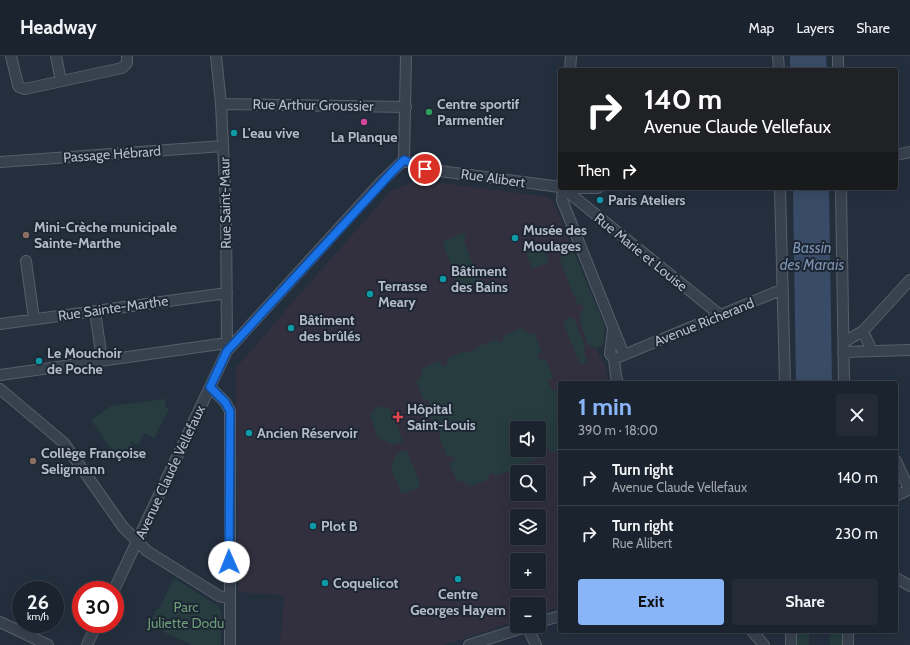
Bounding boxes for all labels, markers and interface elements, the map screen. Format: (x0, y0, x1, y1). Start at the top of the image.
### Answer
text: Headway (20, 16, 97, 39)
text: Map (749, 19, 774, 37)
text: Layers (796, 19, 834, 37)
text: Share (856, 19, 890, 37)
text: 140 m (644, 82, 722, 116)
icon: right (578, 84, 630, 136)
street label: Rue Arthur Groussier (252, 95, 374, 115)
place label: Centre sportif Parmentier (437, 95, 520, 129)
marker: Centre sportif Parmentier (424, 107, 434, 117)
text: Avenue Claude Vellefaux (644, 116, 831, 138)
marker: La Planque (359, 117, 369, 127)
place label: L'eau vive (242, 124, 300, 142)
marker: L'eau vive (229, 128, 239, 138)
place label: La Planque (331, 128, 397, 146)
street label: Passage Hébrard (63, 142, 161, 166)
pin (408, 152, 442, 186)
street label: Rue Saint-Maur (215, 156, 235, 249)
icon: arrive (414, 158, 436, 180)
icon: right (618, 160, 640, 182)
text: Then (578, 162, 610, 180)
street label: Rue Alibert (460, 165, 527, 191)
place label: Paris Ateliers (608, 191, 686, 209)
marker: Paris Ateliers (595, 195, 605, 205)
street label: Rue Marie et Louise (591, 209, 691, 295)
place label: Mini-Crèche municipale Sainte-Marthe (34, 218, 177, 252)
place label: Musée des Moulages (523, 221, 587, 255)
marker: Mini-Crèche municipale Sainte-Marthe (21, 230, 31, 240)
marker: Musée des Moulages (510, 233, 520, 243)
water label: Bassin des Marais (780, 239, 844, 274)
place label: Bâtiment des Bains (451, 262, 508, 296)
marker: Bâtiment des Bains (438, 274, 448, 284)
place label: Terrasse Meary (378, 277, 427, 311)
marker: Terrasse Meary (365, 289, 375, 299)
street label: Rue Sainte-Marthe (57, 291, 169, 325)
street label: Avenue Richerand (651, 294, 757, 350)
place label: Bâtiment des brûlés (299, 311, 360, 345)
marker: Bâtiment des brûlés (286, 323, 296, 333)
place label: Le Mouchoir de Poche (47, 344, 122, 378)
marker: Le Mouchoir de Poche (34, 356, 44, 366)
text: 1 min (578, 392, 632, 421)
button: close (836, 394, 878, 436)
place label: Hôpital Saint-Louis (407, 400, 476, 434)
street label: Avenue Claude Vellefaux (131, 402, 209, 542)
marker: Hôpital Saint-Louis (392, 411, 404, 423)
map controls (510, 421, 546, 633)
button: sound (510, 421, 546, 457)
text: 390 m · 18:00 (578, 422, 658, 438)
place label: Ancien Réservoir (257, 424, 358, 442)
marker: Ancien Réservoir (244, 428, 254, 438)
place label: Collège Françoise Seligmann (41, 444, 146, 478)
marker: Collège Françoise Seligmann (28, 456, 38, 466)
text: Turn right (612, 461, 673, 479)
button: search (510, 465, 546, 501)
icon: right (578, 467, 600, 489)
text: 140 m (837, 469, 878, 487)
text: Avenue Claude Vellefaux (612, 479, 747, 495)
button: layers (510, 509, 546, 545)
place label: Plot B (321, 517, 358, 535)
text: Turn right (612, 517, 673, 535)
marker: Plot B (308, 521, 318, 531)
icon: right (578, 523, 600, 545)
text: 230 m (835, 525, 878, 543)
text: Rue Alibert (612, 535, 672, 551)
position arrow (208, 541, 250, 583)
button: + (510, 553, 546, 589)
place label: Coquelicot (333, 574, 399, 592)
marker: Centre Georges Hayem (453, 574, 463, 584)
marker: Coquelicot (320, 578, 330, 588)
button: Exit (578, 579, 724, 625)
button: Share (732, 579, 878, 625)
speed limit sign: 30 (72, 581, 124, 633)
place label: Centre Georges Hayem (410, 585, 506, 619)
text: 26 (27, 590, 49, 614)
button: − (510, 597, 546, 633)
park label: Parc Juliette Dodu (147, 598, 224, 632)
text: km/h (27, 610, 49, 623)

